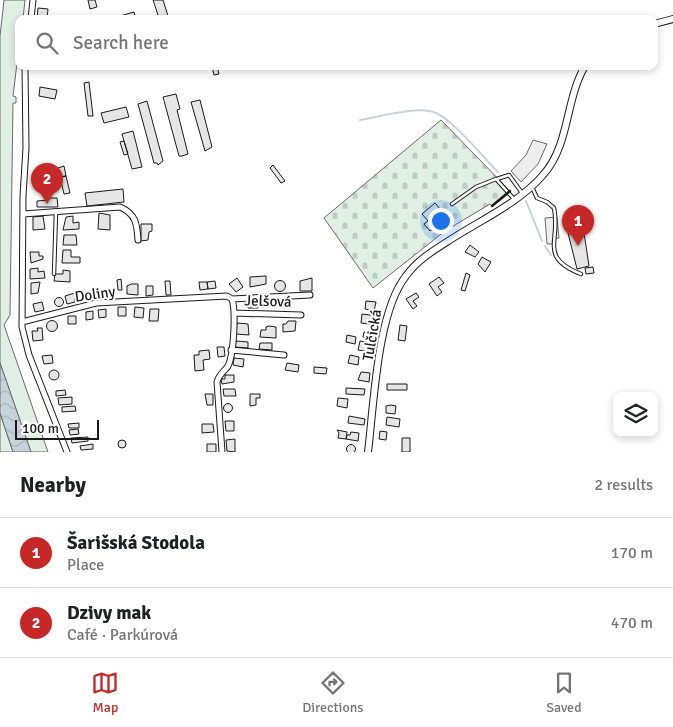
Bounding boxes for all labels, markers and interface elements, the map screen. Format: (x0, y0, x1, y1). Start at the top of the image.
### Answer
search box (15, 15, 658, 70)
icon: search (33, 29, 61, 57)
text: Search here (73, 31, 169, 55)
pin: 2 (31, 163, 63, 204)
pin: 1 (562, 205, 594, 246)
your location (428, 208, 454, 234)
street label: Doliny (74, 282, 116, 306)
street label: Jelšová (244, 291, 292, 311)
street label: Tulčická (359, 308, 385, 362)
map controls (613, 392, 658, 437)
button: layers (613, 392, 658, 437)
scale bar (15, 417, 99, 440)
text: 100 m (22, 420, 59, 437)
text: Nearby (20, 472, 86, 498)
text: 2 results (594, 475, 653, 495)
text: Šarišská Stodola (67, 531, 205, 555)
text: 1 (32, 543, 40, 563)
text: 170 m (611, 543, 653, 563)
text: Place (67, 555, 104, 575)
text: Dzivy mak (67, 601, 151, 625)
text: 2 (32, 613, 40, 633)
text: 470 m (611, 613, 653, 633)
text: Café · Parkúrová (67, 625, 178, 645)
tab: Map (91, 669, 119, 716)
tab: Directions (302, 669, 363, 716)
tab: Saved (546, 669, 582, 716)

